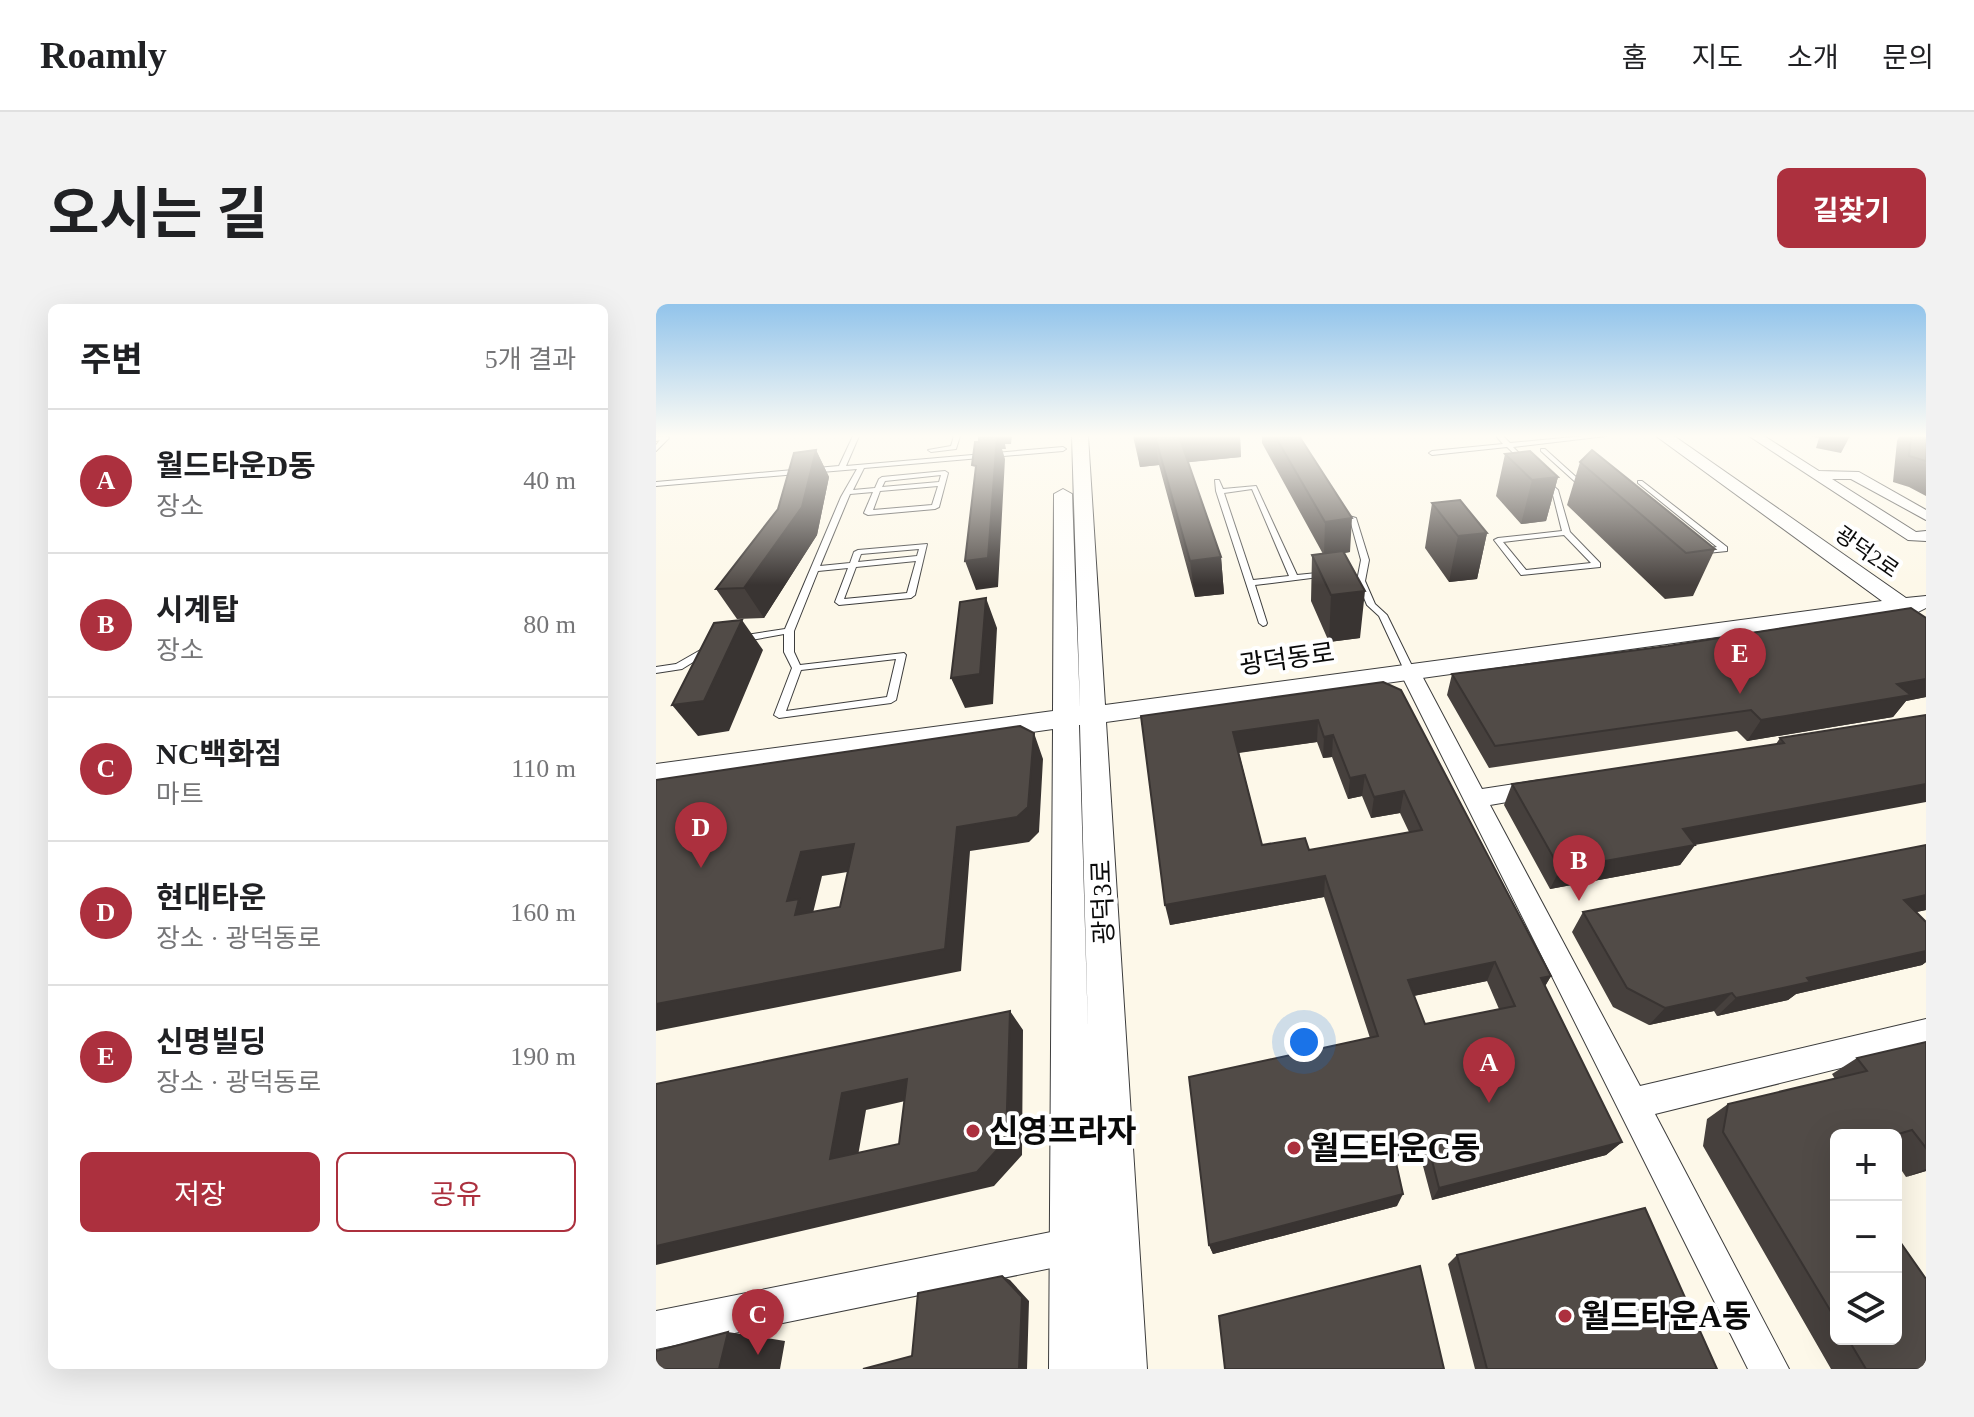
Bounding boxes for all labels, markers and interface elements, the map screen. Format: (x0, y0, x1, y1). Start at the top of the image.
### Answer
text: Roamly (40, 34, 167, 76)
text: 홈 (1622, 42, 1647, 73)
text: 지도 (1691, 42, 1743, 73)
text: 소개 (1787, 42, 1838, 73)
text: 문의 (1882, 42, 1934, 73)
button: 길찾기 (1777, 168, 1926, 248)
text: 오시는 길 (48, 183, 268, 245)
text: 주변 (80, 341, 143, 378)
text: 5개 결과 (485, 345, 576, 374)
text: 월드타운D동 (156, 449, 316, 482)
text: A (97, 466, 115, 495)
text: 40 m (523, 466, 576, 495)
text: 장소 (156, 492, 204, 521)
street label: 광덕2로 (1830, 521, 1904, 583)
text: 시계탑 (156, 593, 239, 626)
text: B (97, 610, 115, 639)
text: 80 m (523, 610, 576, 639)
pin: E (1714, 628, 1766, 694)
text: 장소 (156, 636, 204, 665)
street label: 광덕동로 (1238, 638, 1336, 680)
text: NC백화점 (156, 737, 282, 770)
text: C (97, 754, 115, 783)
text: 110 m (511, 754, 576, 783)
text: 마트 (156, 780, 204, 809)
pin: D (675, 802, 727, 868)
pin: B (1553, 835, 1605, 901)
street label: 광덕3로 (1087, 859, 1119, 945)
text: 현대타운 (156, 881, 266, 914)
text: D (97, 898, 115, 927)
text: 160 m (510, 898, 576, 927)
text: 장소 · 광덕동로 (156, 924, 321, 953)
your location (1284, 1022, 1324, 1062)
text: 신명빌딩 (156, 1025, 266, 1058)
pin: A (1463, 1037, 1515, 1103)
text: E (97, 1042, 115, 1071)
text: 190 m (510, 1042, 576, 1071)
text: 장소 · 광덕동로 (156, 1068, 321, 1097)
place label: 신영프라자 (989, 1113, 1137, 1149)
marker: 신영프라자 (964, 1122, 982, 1140)
map controls (1830, 1129, 1902, 1345)
button: + (1830, 1129, 1902, 1201)
place label: 월드타운C동 (1310, 1130, 1480, 1166)
marker: 월드타운C동 (1285, 1139, 1303, 1157)
button: 저장 (80, 1152, 320, 1232)
button: 공유 (336, 1152, 576, 1232)
button: − (1830, 1201, 1902, 1273)
button: layers (1830, 1273, 1902, 1345)
pin: C (732, 1289, 784, 1355)
place label: 월드타운A동 (1581, 1298, 1751, 1334)
marker: 월드타운A동 (1556, 1307, 1574, 1325)

